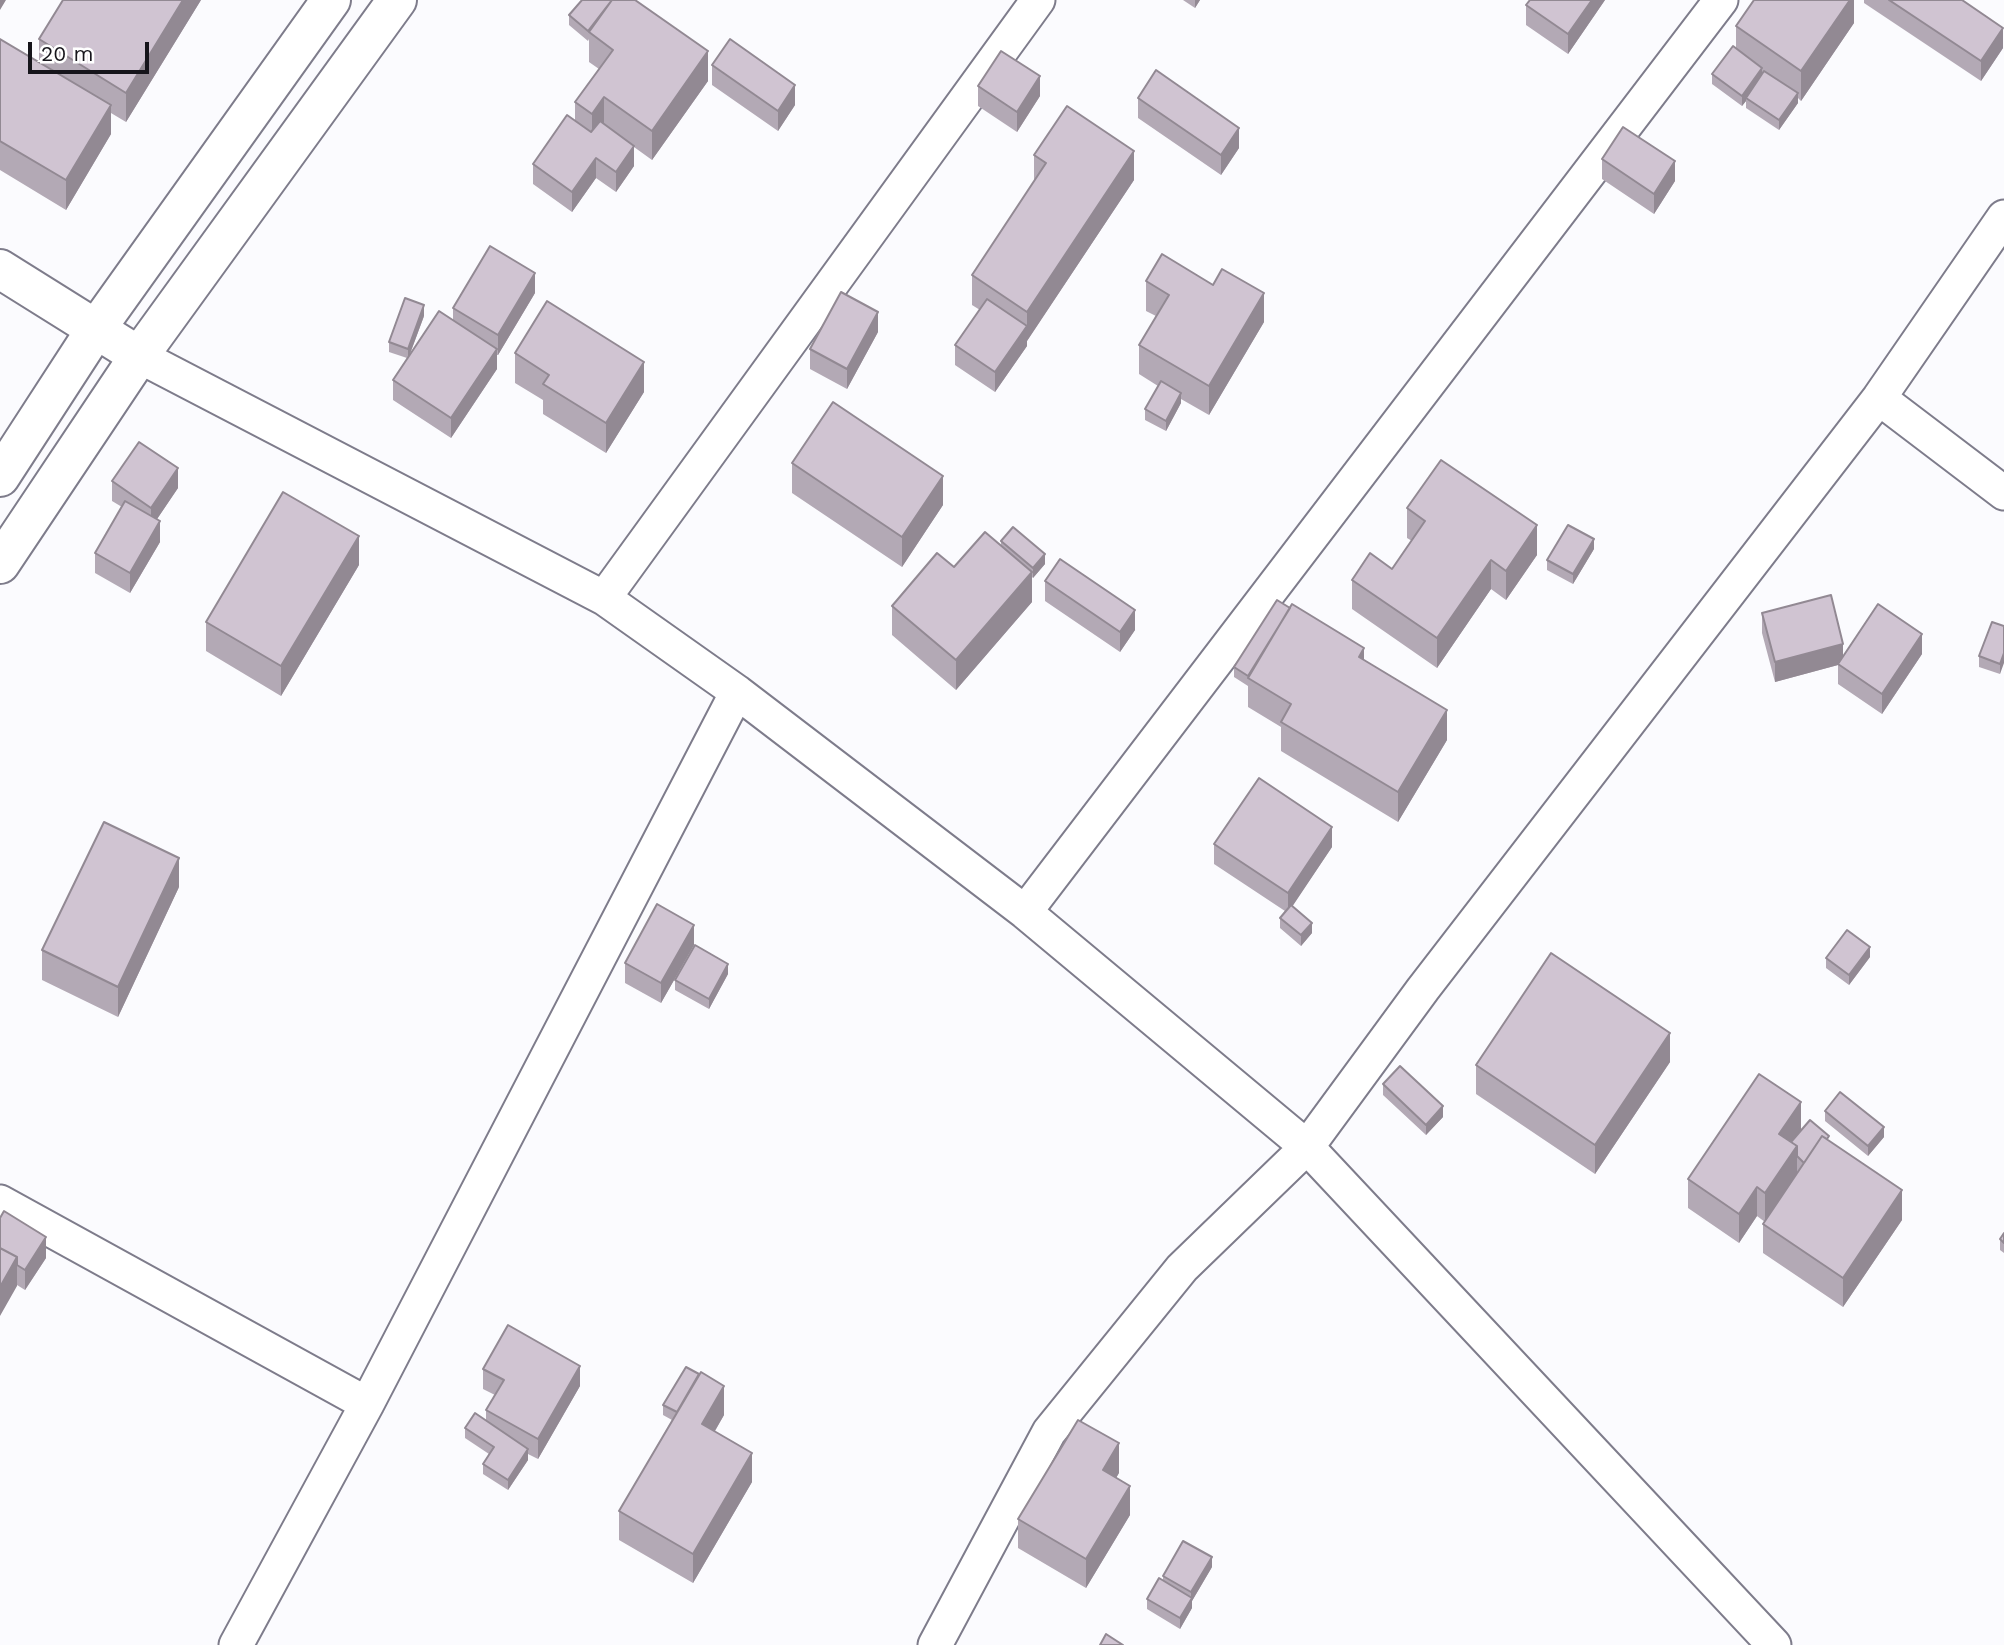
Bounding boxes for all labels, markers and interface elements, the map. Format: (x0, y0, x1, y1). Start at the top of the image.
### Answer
scale bar (32, 28, 152, 72)
text: 20 m (41, 41, 93, 66)

